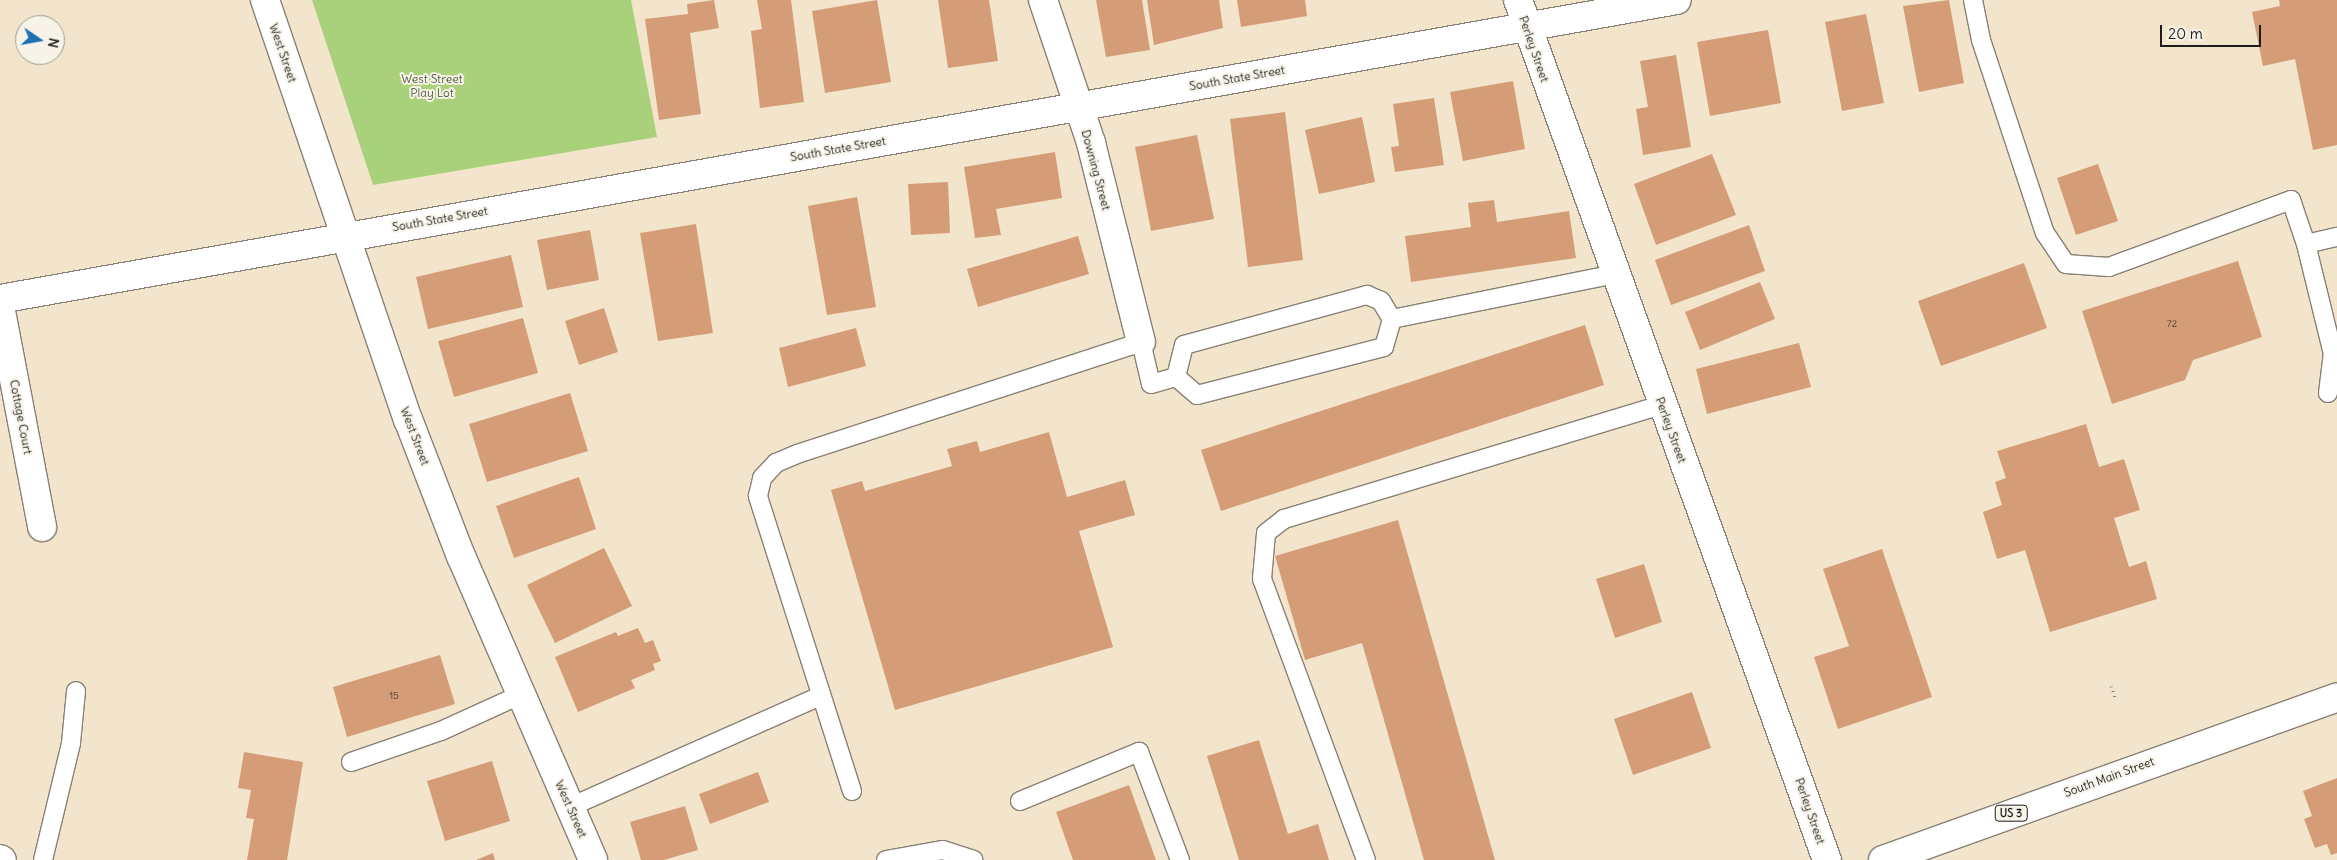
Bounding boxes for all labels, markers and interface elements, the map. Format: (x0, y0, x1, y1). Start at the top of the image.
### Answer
street label: Perley Street (1516, 14, 1552, 84)
north arrow (15, 15, 65, 65)
scale bar (2162, 15, 2263, 47)
street label: West Street (266, 22, 300, 84)
text: 20 m (2168, 24, 2203, 43)
text: N (44, 36, 64, 50)
street label: South State Street (1188, 62, 1286, 94)
park label: West Street Play Lot (401, 72, 463, 100)
street label: Downing Street (1078, 128, 1114, 212)
street label: South State Street (789, 133, 887, 165)
street label: South State Street (391, 203, 489, 235)
house number: 72 (2167, 318, 2177, 330)
street label: Cottage Court (7, 378, 35, 456)
street label: Perley Street (1652, 395, 1690, 465)
street label: West Street (397, 405, 433, 467)
house number: 15 (389, 690, 399, 702)
street label: South Main Street (2062, 754, 2156, 800)
street label: Perley Street (1792, 776, 1828, 846)
street label: West Street (552, 778, 590, 840)
road number: US 3 (1995, 804, 2027, 821)

